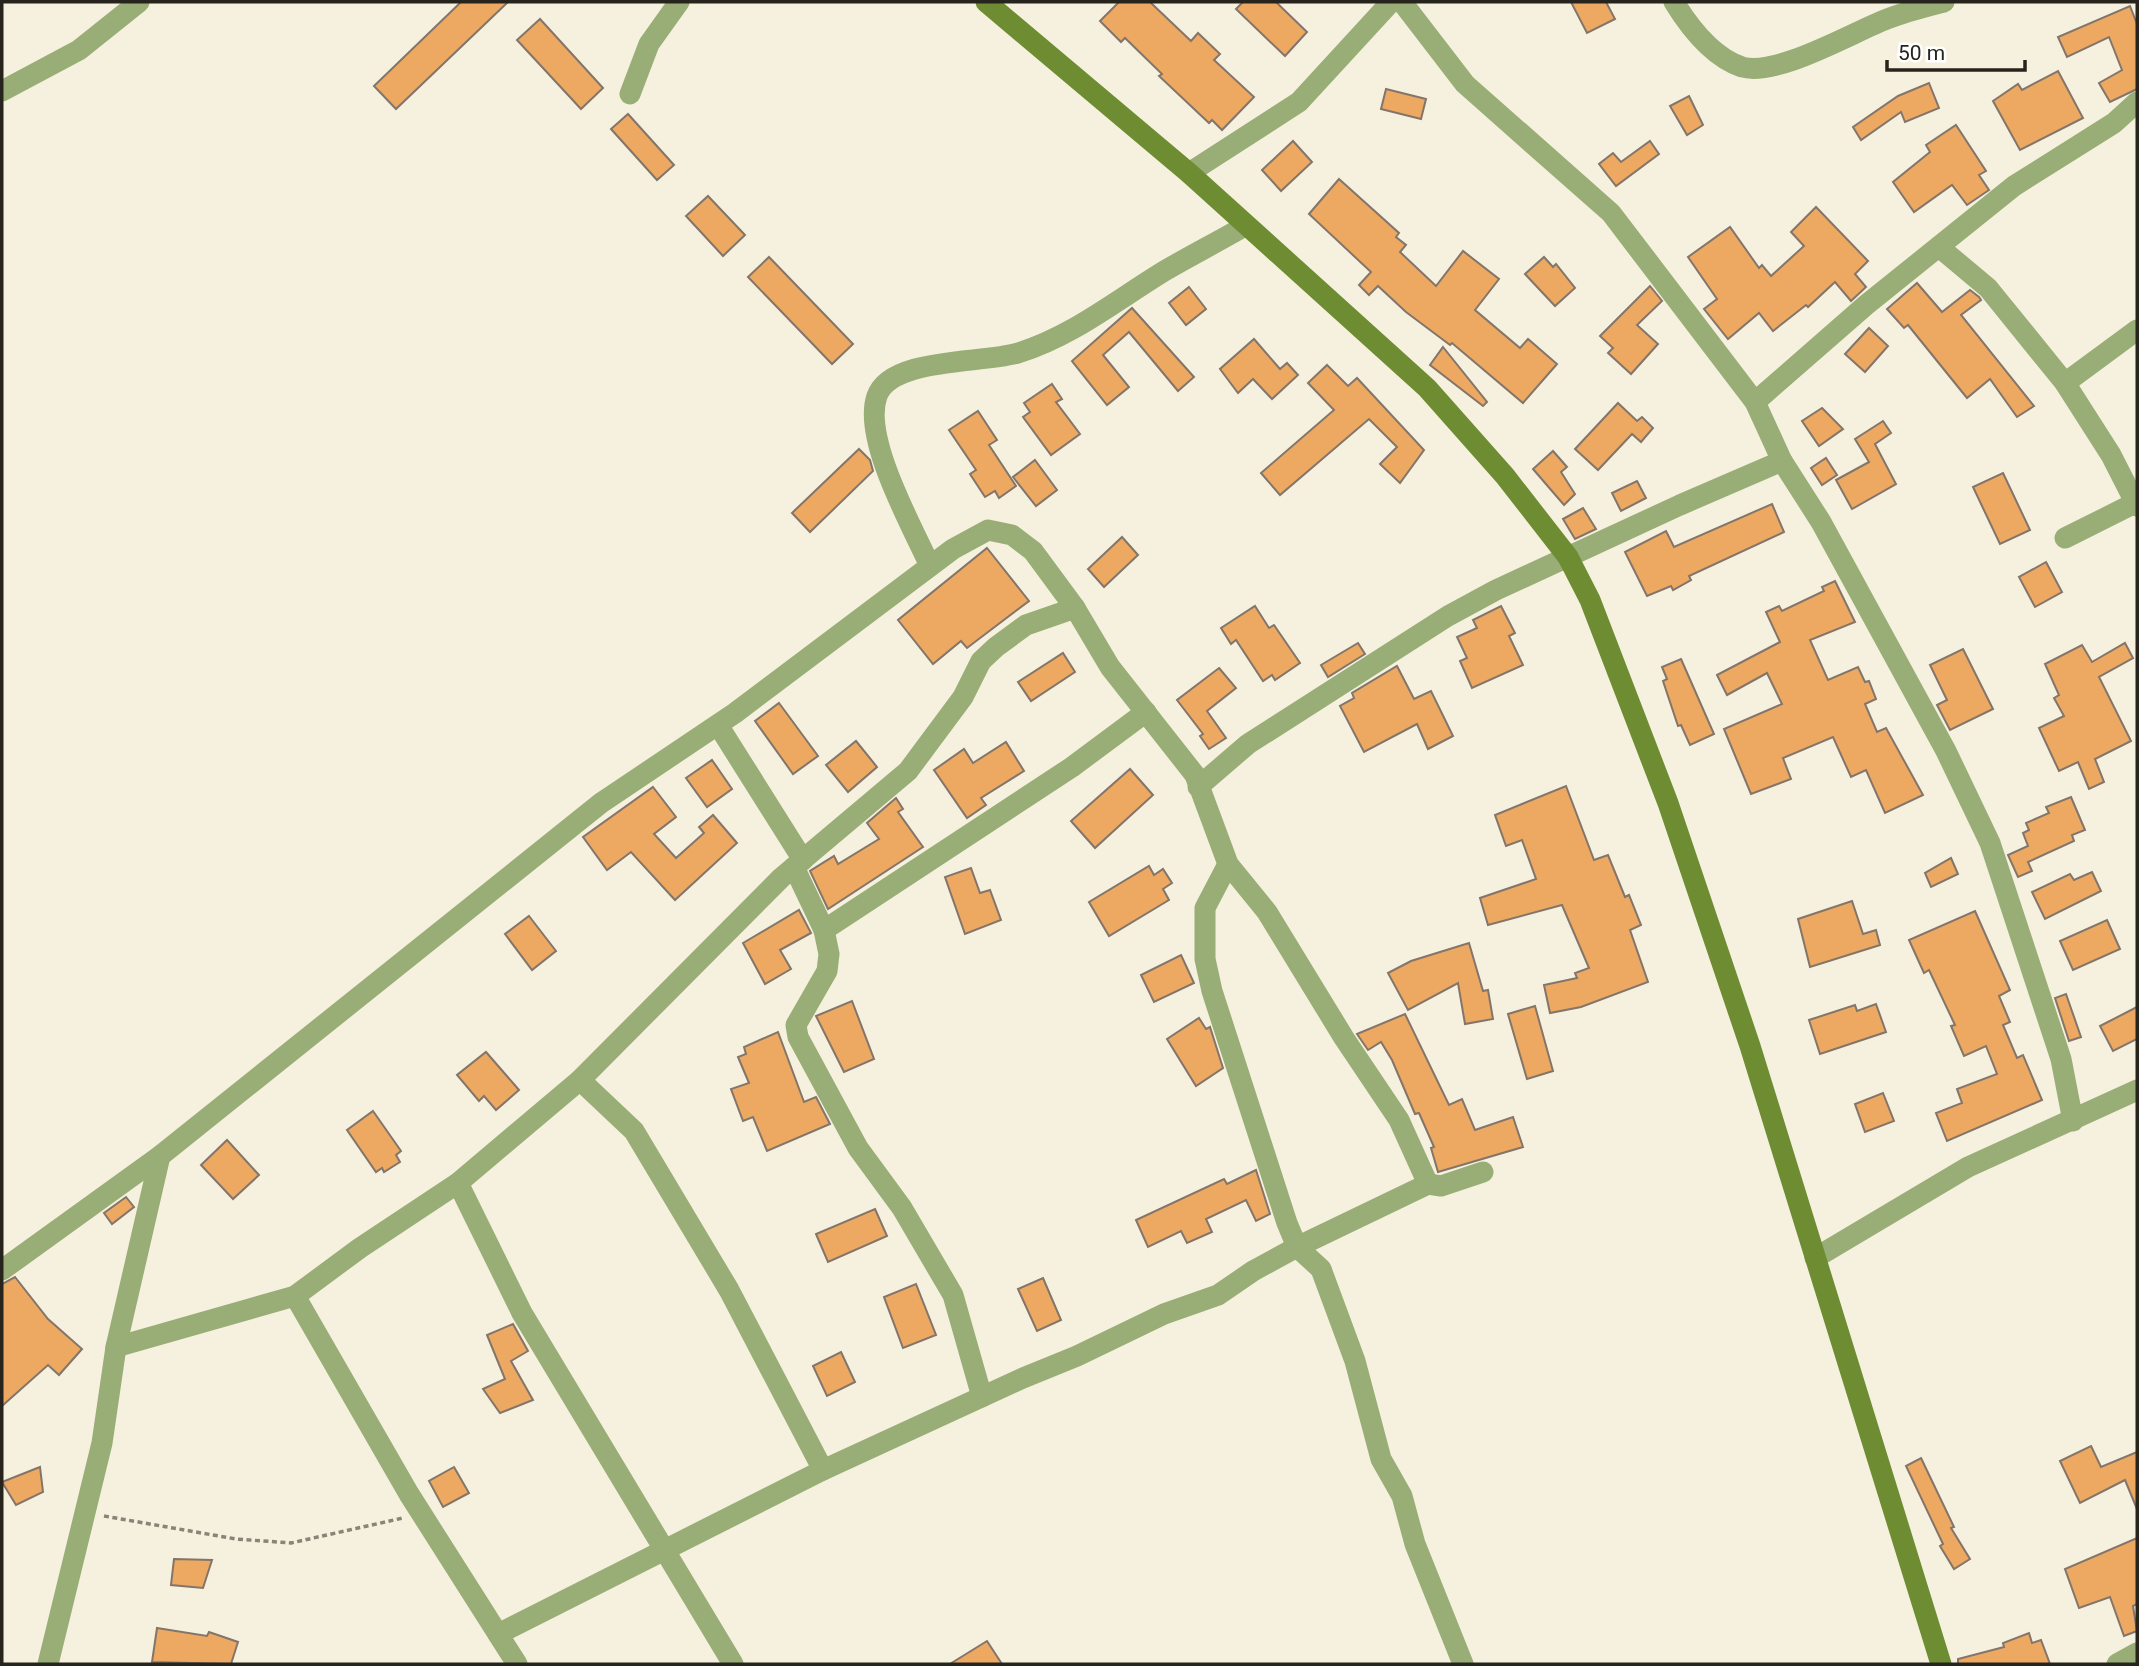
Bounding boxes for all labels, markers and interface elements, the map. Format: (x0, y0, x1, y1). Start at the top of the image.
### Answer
scale bar (1887, 28, 2025, 72)
text: 50 m (1898, 41, 1945, 65)

